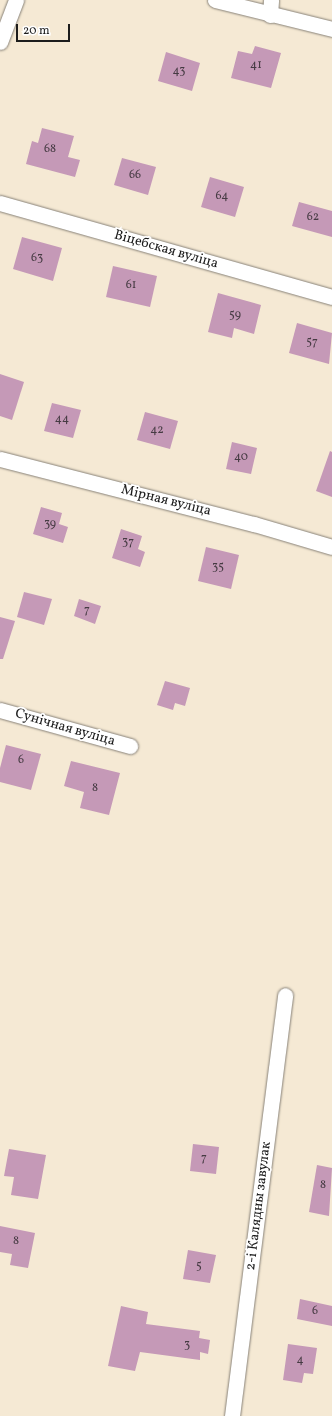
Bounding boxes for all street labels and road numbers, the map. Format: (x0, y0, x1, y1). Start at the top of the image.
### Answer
street label: Віцебская вуліца (112, 227, 220, 273)
street label: Мірная вуліца (119, 482, 213, 520)
street label: Сунічная вуліца (13, 706, 117, 750)
street label: 2-і Калядны завулак (243, 1141, 275, 1271)

